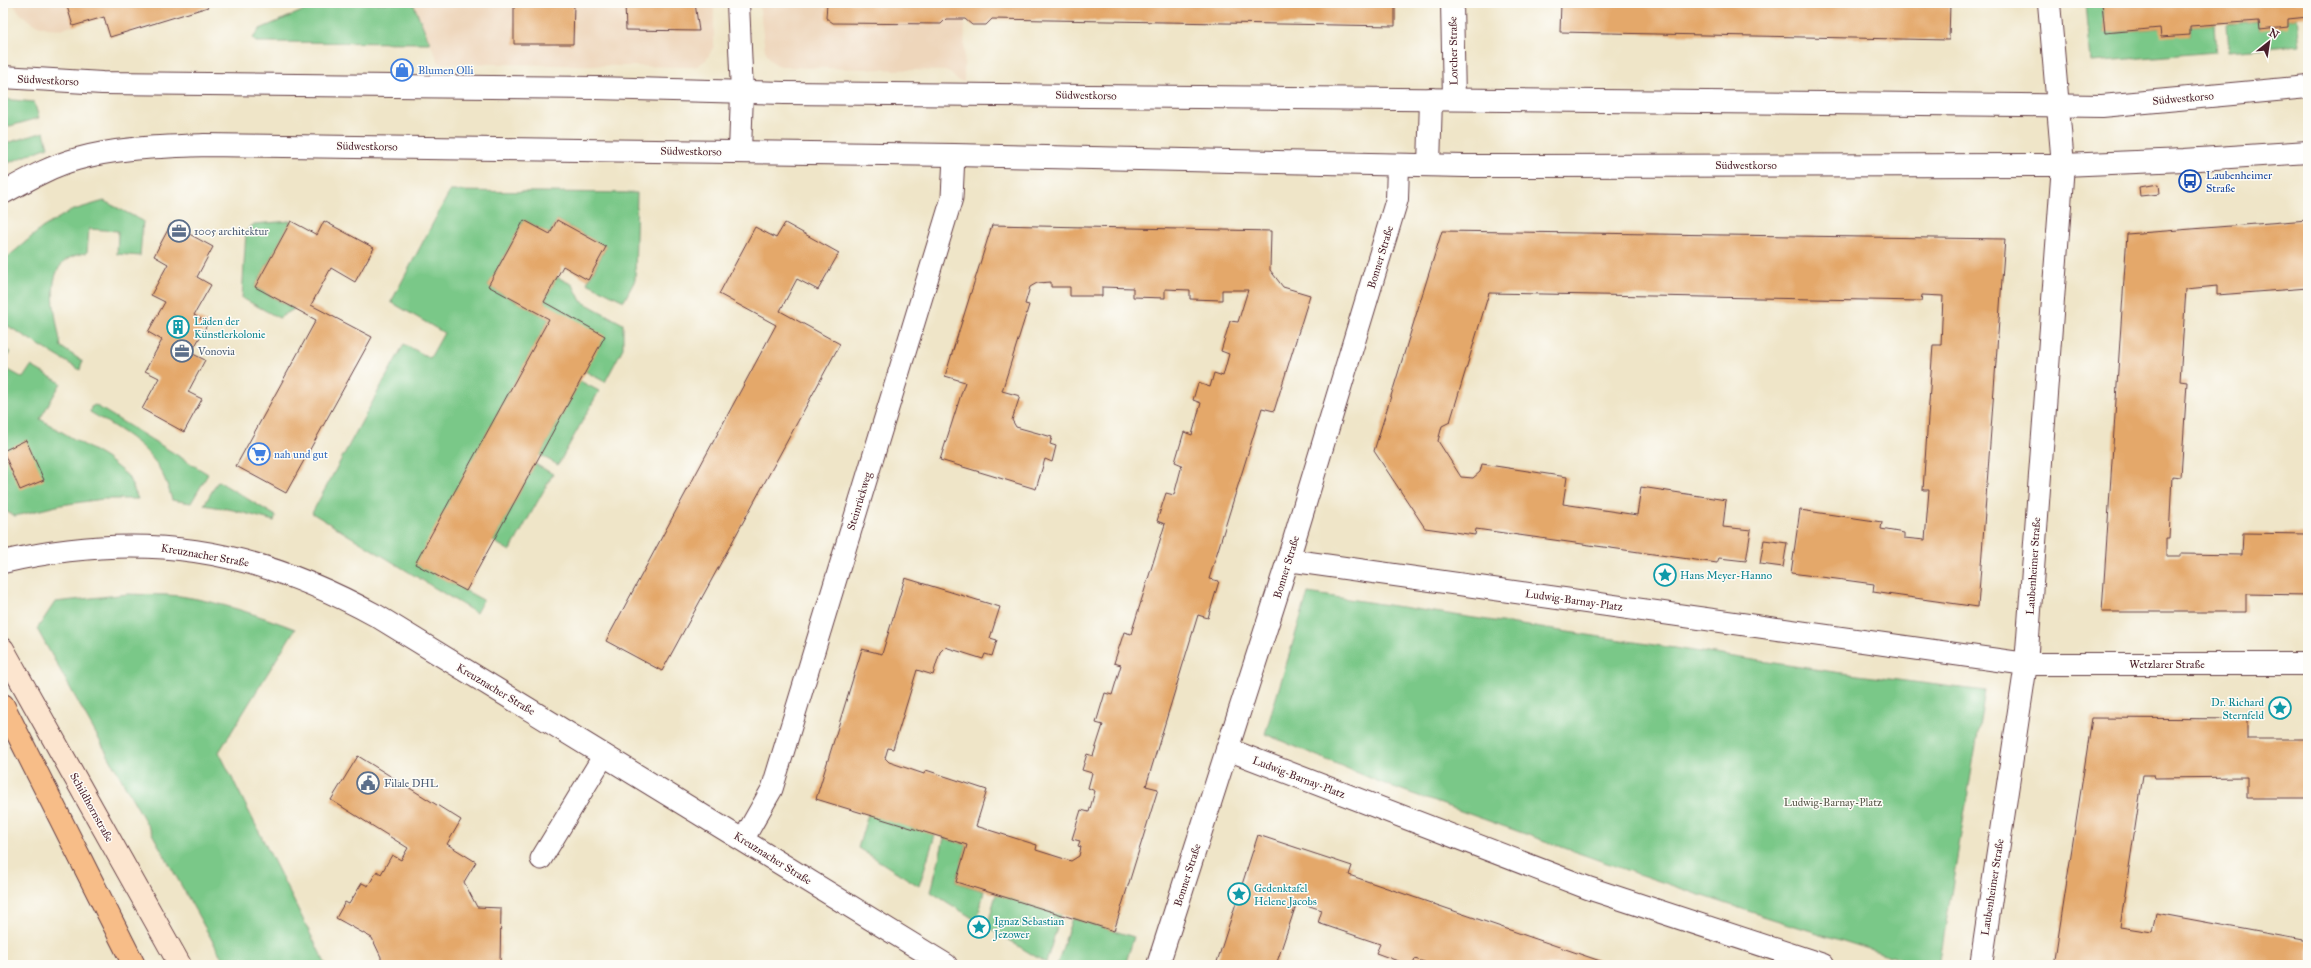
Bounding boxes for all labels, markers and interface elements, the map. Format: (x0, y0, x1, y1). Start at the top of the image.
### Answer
street label: Lorcher Straße (1446, 16, 1461, 86)
north arrow (2249, 22, 2289, 62)
text: N (2266, 26, 2282, 42)
shop icon: Blumen Olli (389, 57, 415, 83)
place label: Blumen Olli (418, 64, 474, 77)
street label: Südwestkorso (17, 72, 79, 89)
street label: Südwestkorso (1055, 88, 1117, 103)
street label: Südwestkorso (2152, 89, 2215, 108)
street label: Südwestkorso (336, 139, 398, 154)
street label: Südwestkorso (660, 144, 722, 159)
street label: Südwestkorso (1715, 159, 1777, 172)
bus stop icon: Laubenheimer Straße (2177, 168, 2203, 194)
place label: Laubenheimer Straße (2206, 169, 2273, 195)
office icon: 1005 architektur (166, 218, 192, 244)
street label: Bonner Straße (1365, 224, 1396, 290)
place label: 1005 architektur (194, 225, 269, 238)
building icon: Läden der Künstlerkolonie (165, 314, 191, 340)
place label: Läden der Künstlerkolonie (194, 315, 266, 341)
office icon: Vonovia (169, 338, 195, 364)
place label: Vonovia (197, 345, 235, 358)
supermarket icon: nah und gut (246, 441, 272, 467)
place label: nah und gut (274, 448, 328, 461)
street label: Steinrückweg (844, 470, 875, 532)
street label: Laubenheimer Straße (2024, 516, 2043, 615)
street label: Bonner Straße (1271, 534, 1302, 600)
street label: Kreuznacher Straße (160, 541, 250, 570)
place icon: Hans Meyer-Hanno (1652, 562, 1678, 588)
place label: Hans Meyer-Hanno (1680, 569, 1773, 582)
street label: Ludwig-Barnay-Platz (1524, 587, 1624, 614)
street label: Wetzlarer Straße (2129, 658, 2205, 671)
street label: Kreuznacher Straße (454, 661, 538, 718)
place icon: Dr. Richard Sternfeld (2267, 695, 2293, 721)
place label: Dr. Richard Sternfeld (2211, 696, 2264, 722)
street label: Ludwig-Barnay-Platz (1251, 754, 1347, 801)
street label: Schildhornstraße (67, 770, 116, 845)
public building icon: Filale DHL (355, 770, 381, 796)
place label: Filale DHL (384, 777, 438, 790)
park label: Ludwig-Barnay-Platz (1784, 796, 1882, 809)
street label: Kreuznacher Straße (732, 829, 814, 888)
street label: Laubenheimer Straße (1978, 837, 2007, 936)
street label: Bonner Straße (1171, 842, 1204, 908)
place icon: Gedenktafel Helene Jacobs (1226, 881, 1252, 907)
place label: Gedenktafel Helene Jacobs (1254, 882, 1317, 909)
place icon: Ignaz Sebastian Jezower (966, 914, 992, 940)
place label: Ignaz Sebastian Jezower (993, 915, 1064, 942)

